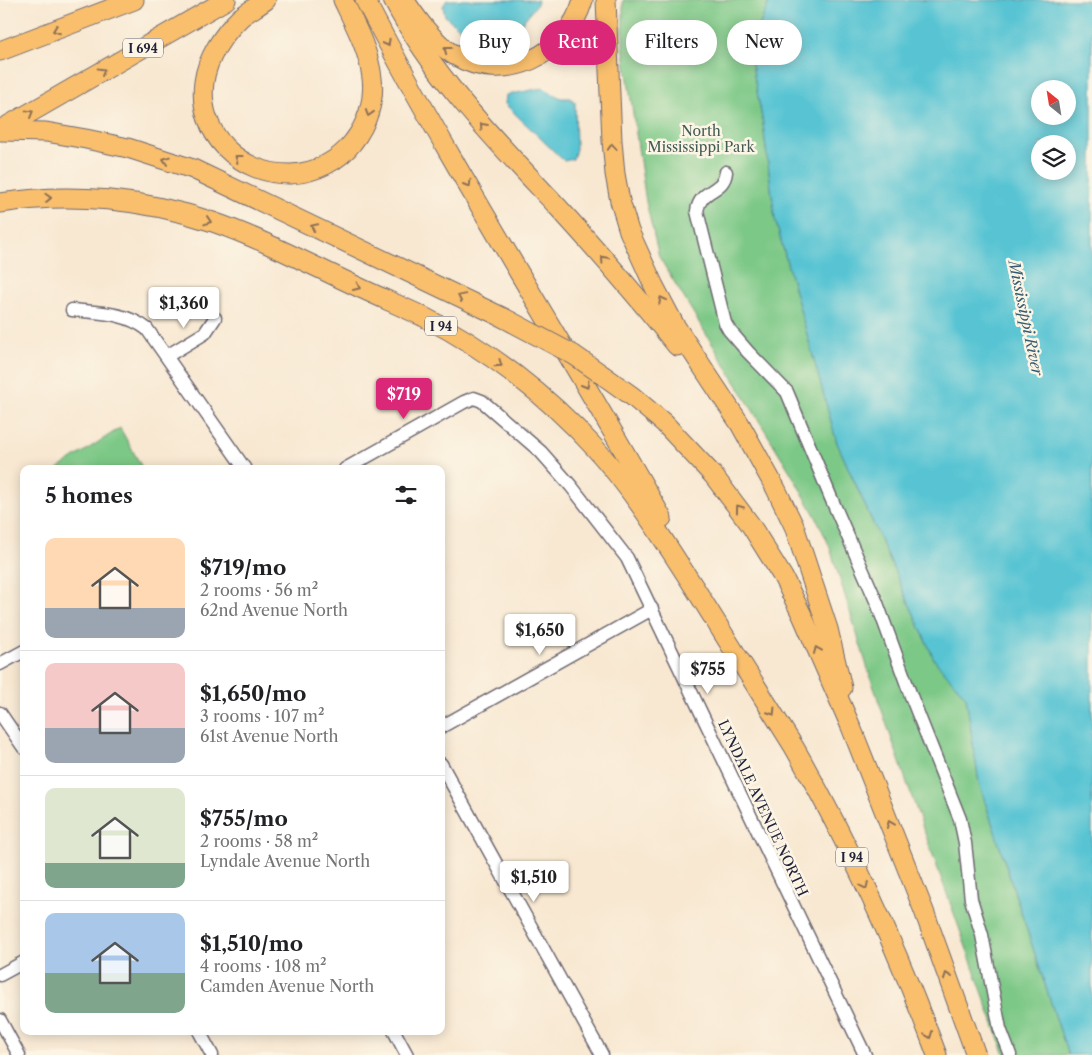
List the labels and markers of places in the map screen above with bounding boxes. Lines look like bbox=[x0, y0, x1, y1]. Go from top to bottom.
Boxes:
pin: $1,360 bbox=[143, 286, 225, 329]
pin: $719 bbox=[374, 378, 434, 420]
pin: $1,650 bbox=[499, 614, 581, 656]
pin: $755 bbox=[678, 652, 738, 695]
pin: $1,510 bbox=[493, 860, 575, 903]

